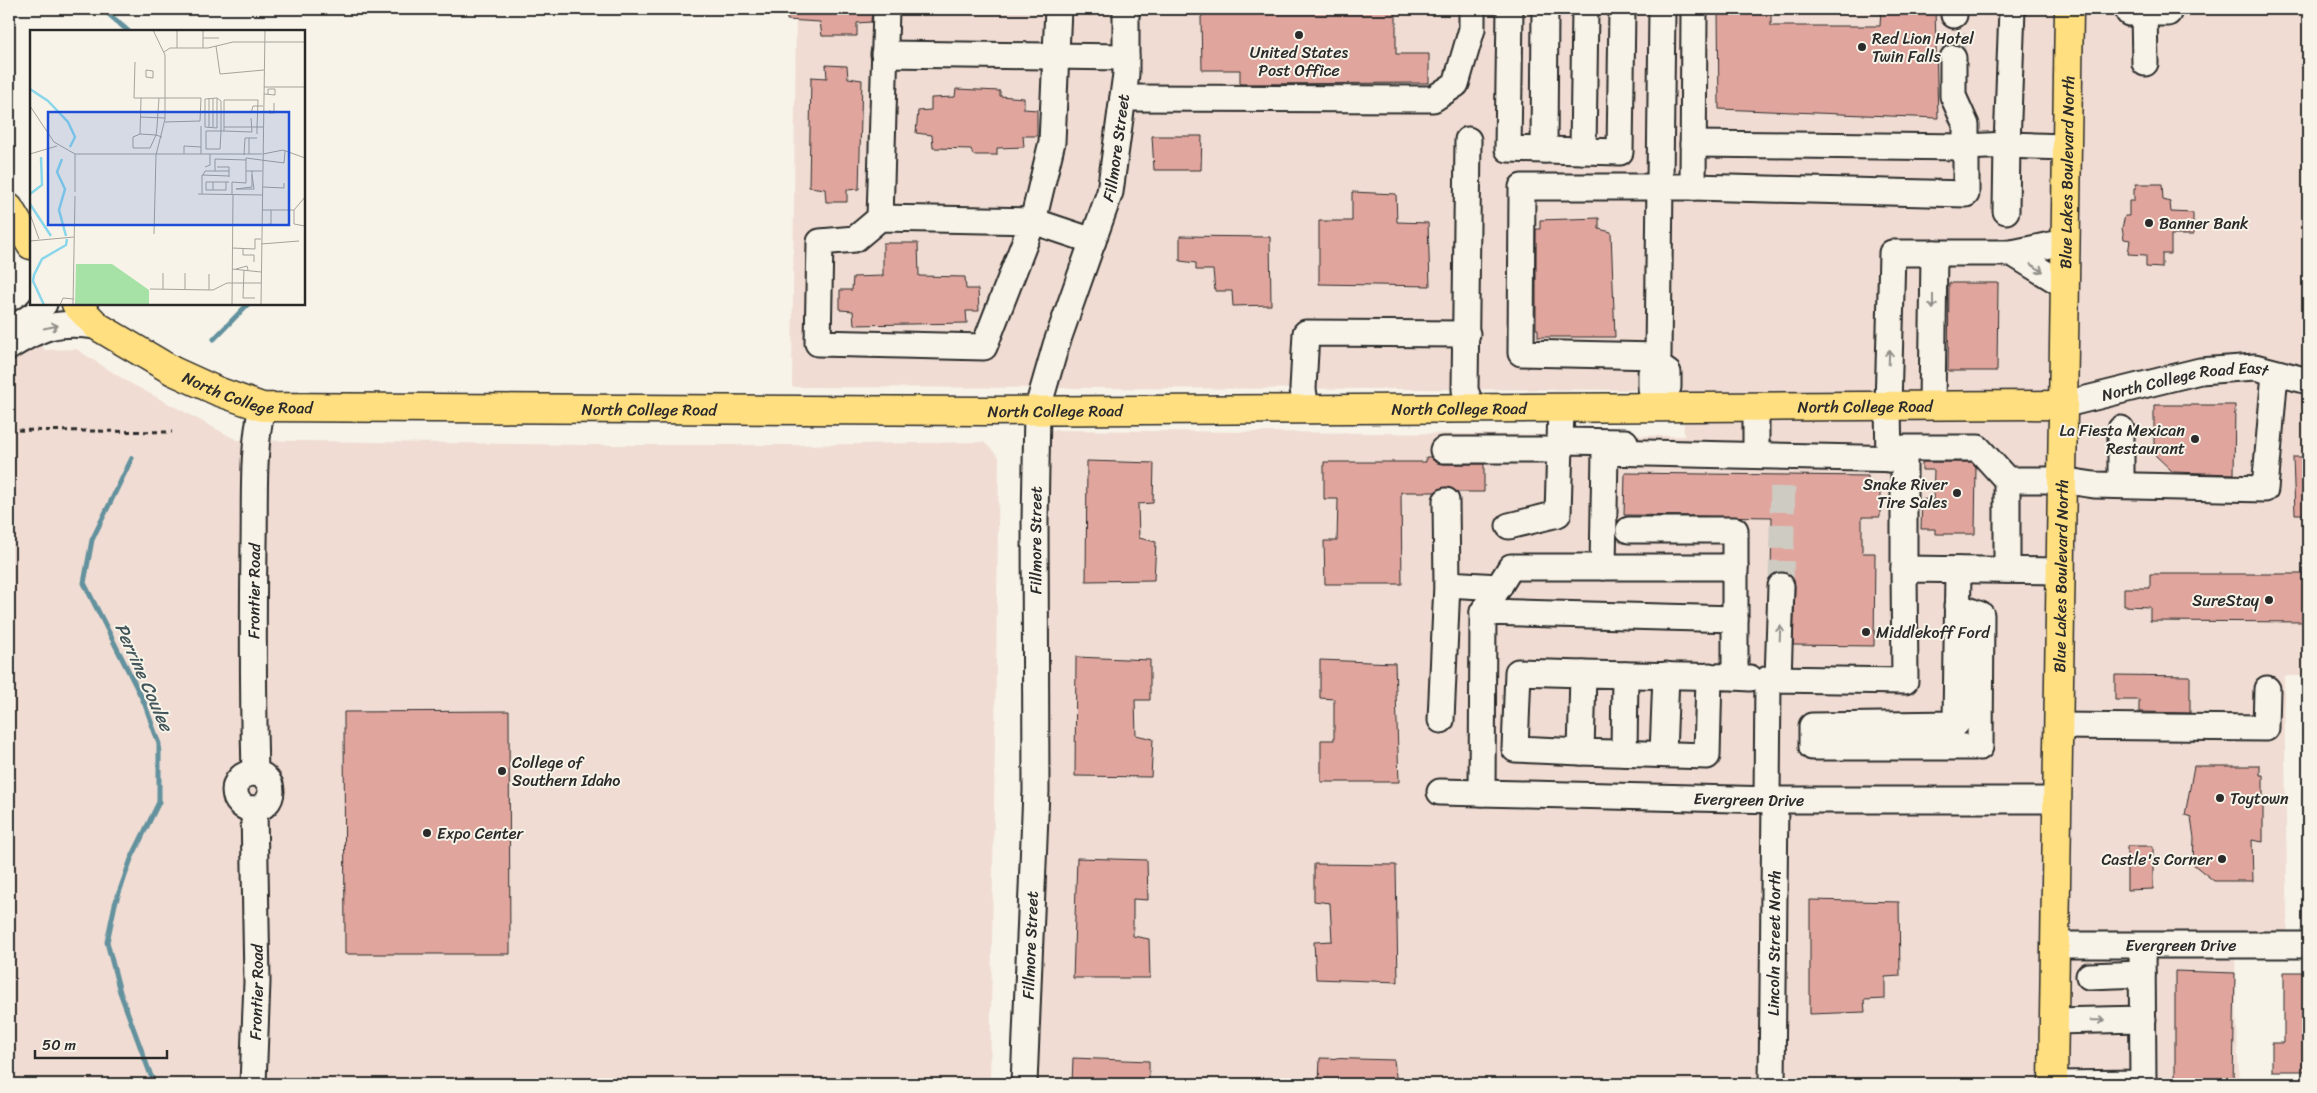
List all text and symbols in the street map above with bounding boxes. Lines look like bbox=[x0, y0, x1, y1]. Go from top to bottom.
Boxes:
place label: Red Lion Hotel Twin Falls bbox=[1872, 24, 1974, 71]
marker: United States Post Office bbox=[1293, 29, 1305, 41]
inset map bbox=[30, 30, 305, 305]
place label: United States Post Office bbox=[1250, 38, 1349, 85]
marker: Red Lion Hotel Twin Falls bbox=[1856, 41, 1868, 53]
street label: Blue Lakes Boulevard North bbox=[2051, 75, 2083, 269]
street label: Fillmore Street bbox=[1094, 92, 1138, 206]
place label: Banner Bank bbox=[2159, 209, 2249, 238]
marker: Banner Bank bbox=[2143, 217, 2155, 229]
one-way arrow bbox=[2029, 264, 2043, 274]
one-way arrow bbox=[1928, 293, 1938, 309]
one-way arrow bbox=[42, 322, 58, 331]
one-way arrow bbox=[1884, 349, 1894, 366]
street label: North College Road East bbox=[2098, 353, 2272, 410]
street label: North College Road bbox=[177, 363, 314, 422]
street label: North College Road bbox=[1797, 392, 1934, 421]
street label: North College Road bbox=[1391, 394, 1528, 424]
street label: North College Road bbox=[581, 395, 718, 425]
street label: North College Road bbox=[987, 396, 1124, 426]
place label: La Fiesta Mexican Restaurant bbox=[2060, 416, 2185, 463]
marker: La Fiesta Mexican Restaurant bbox=[2189, 433, 2201, 445]
place label: Snake River Tire Sales bbox=[1863, 470, 1948, 517]
street label: Blue Lakes Boulevard North bbox=[2045, 479, 2077, 673]
street label: Fillmore Street bbox=[1021, 486, 1051, 594]
marker: Snake River Tire Sales bbox=[1951, 487, 1963, 499]
street label: Frontier Road bbox=[239, 541, 269, 639]
place label: SureStay bbox=[2192, 586, 2260, 615]
marker: SureStay bbox=[2263, 594, 2275, 606]
water label: Perrine Coulee bbox=[106, 617, 183, 738]
place label: Middlekoff Ford bbox=[1876, 618, 1991, 647]
one-way arrow bbox=[1775, 625, 1784, 641]
marker: Middlekoff Ford bbox=[1860, 626, 1872, 638]
place label: College of Southern Idaho bbox=[512, 748, 621, 795]
marker: College of Southern Idaho bbox=[496, 765, 508, 777]
street label: Evergreen Drive bbox=[1693, 784, 1804, 815]
place label: Toytown bbox=[2230, 784, 2289, 813]
marker: Toytown bbox=[2214, 792, 2226, 804]
place label: Expo Center bbox=[437, 819, 524, 848]
marker: Expo Center bbox=[421, 827, 433, 839]
place label: Castle's Corner bbox=[2101, 845, 2213, 874]
marker: Castle's Corner bbox=[2216, 853, 2228, 865]
street label: Lincoln Street North bbox=[1759, 870, 1789, 1016]
street label: Fillmore Street bbox=[1013, 890, 1047, 1000]
street label: Evergreen Drive bbox=[2126, 931, 2236, 960]
street label: Frontier Road bbox=[241, 942, 272, 1040]
one-way arrow bbox=[2090, 1015, 2106, 1025]
scale bar bbox=[35, 1028, 168, 1060]
text: 50 m bbox=[42, 1032, 77, 1058]

